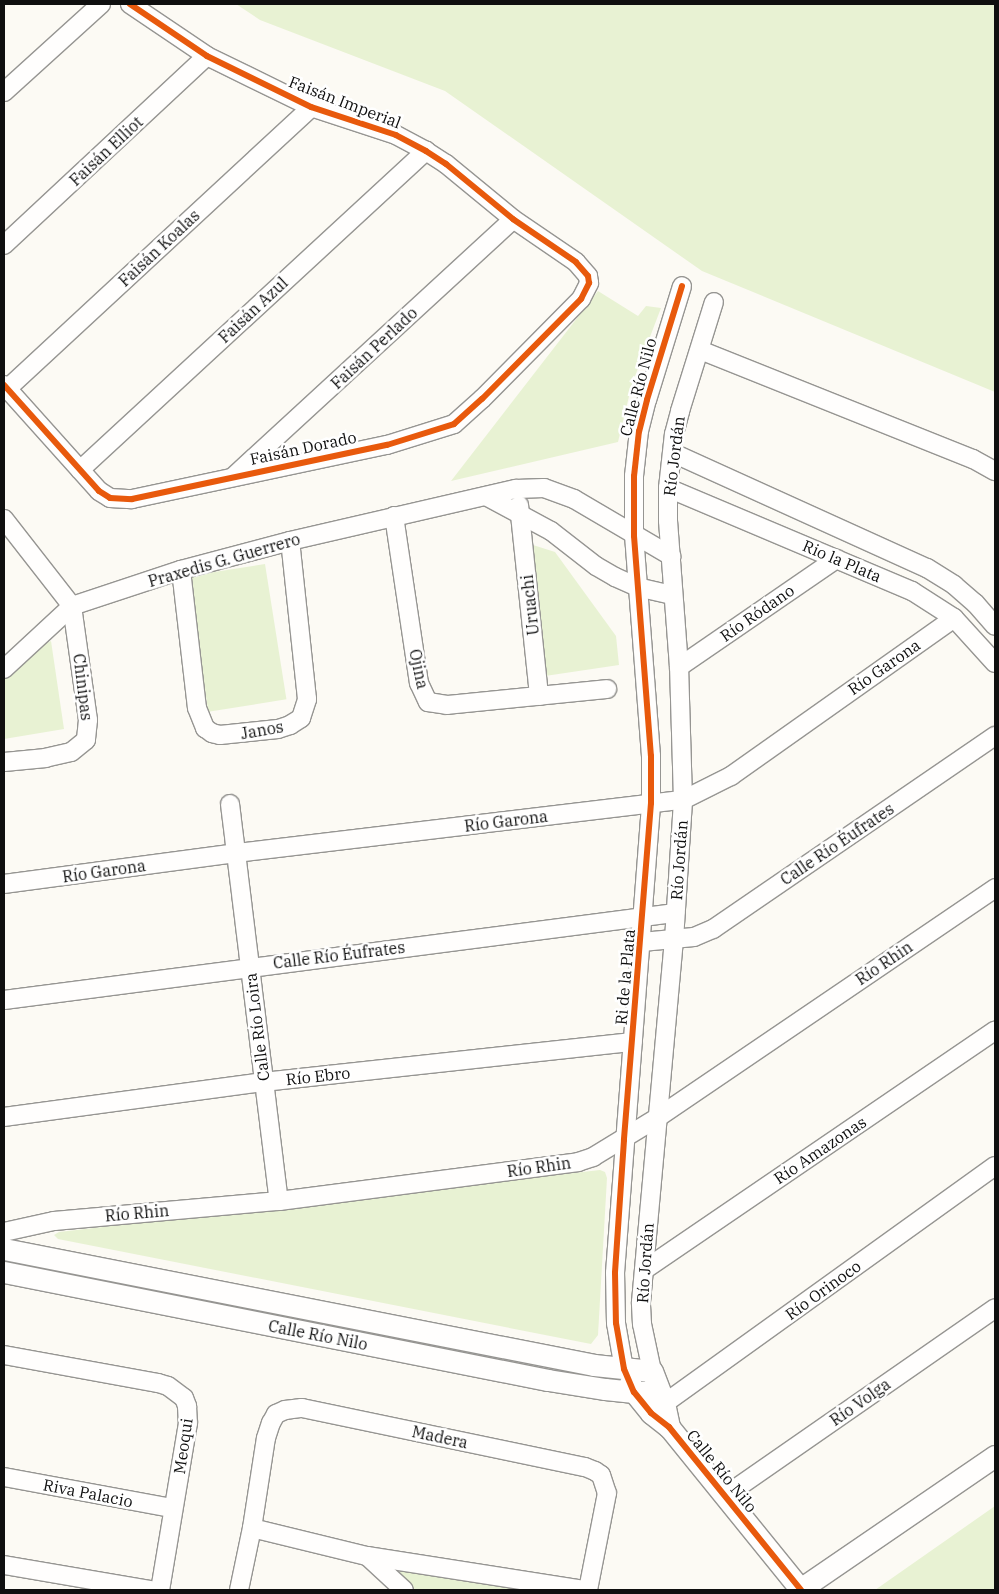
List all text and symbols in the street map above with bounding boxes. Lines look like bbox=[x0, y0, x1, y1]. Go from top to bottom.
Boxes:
street label: Faisán Imperial bbox=[286, 72, 404, 132]
street label: Faisán Elliot bbox=[65, 112, 147, 190]
street label: Faisán Koalas bbox=[114, 206, 204, 290]
street label: Faisán Azul bbox=[214, 273, 292, 347]
street label: Faisán Perlado bbox=[327, 303, 421, 393]
street label: Calle Río Nilo bbox=[616, 336, 660, 438]
street label: Río Jordán bbox=[660, 415, 688, 497]
street label: Faisán Dorado bbox=[248, 427, 358, 469]
street label: Praxedis G. Guerrero bbox=[146, 529, 302, 591]
street label: Rio la Plata bbox=[800, 536, 884, 586]
street label: Uruachi bbox=[517, 574, 543, 636]
street label: Río Ródano bbox=[716, 580, 798, 646]
street label: Río Garona bbox=[844, 635, 924, 699]
street label: Ojina bbox=[405, 647, 433, 691]
street label: Chinipas bbox=[69, 652, 97, 722]
street label: Janos bbox=[239, 717, 285, 743]
street label: Calle Río Éufrates bbox=[777, 799, 897, 889]
street label: Río Garona bbox=[463, 806, 549, 836]
street label: Río Jordán bbox=[667, 819, 691, 901]
street label: Río Garona bbox=[61, 856, 147, 886]
street label: Ri de la Plata bbox=[611, 928, 639, 1026]
street label: Calle Río Éufrates bbox=[272, 937, 406, 973]
street label: Río Rhin bbox=[852, 937, 916, 989]
street label: Calle Río Loira bbox=[241, 972, 273, 1082]
street label: Río Ebro bbox=[285, 1063, 351, 1089]
street label: Río Amazonas bbox=[770, 1112, 870, 1188]
street label: Río Rhin bbox=[506, 1153, 572, 1181]
street label: Río Rhin bbox=[104, 1201, 170, 1225]
street label: Río Jordán bbox=[633, 1222, 657, 1304]
street label: Río Orinoco bbox=[782, 1256, 864, 1324]
street label: Calle Río Nilo bbox=[267, 1316, 369, 1354]
street label: Río Volga bbox=[826, 1374, 894, 1430]
street label: Meoqui bbox=[170, 1417, 196, 1475]
street label: Madera bbox=[410, 1422, 470, 1452]
street label: Calle Río Nilo bbox=[683, 1426, 761, 1516]
street label: Riva Palacio bbox=[42, 1475, 134, 1511]

